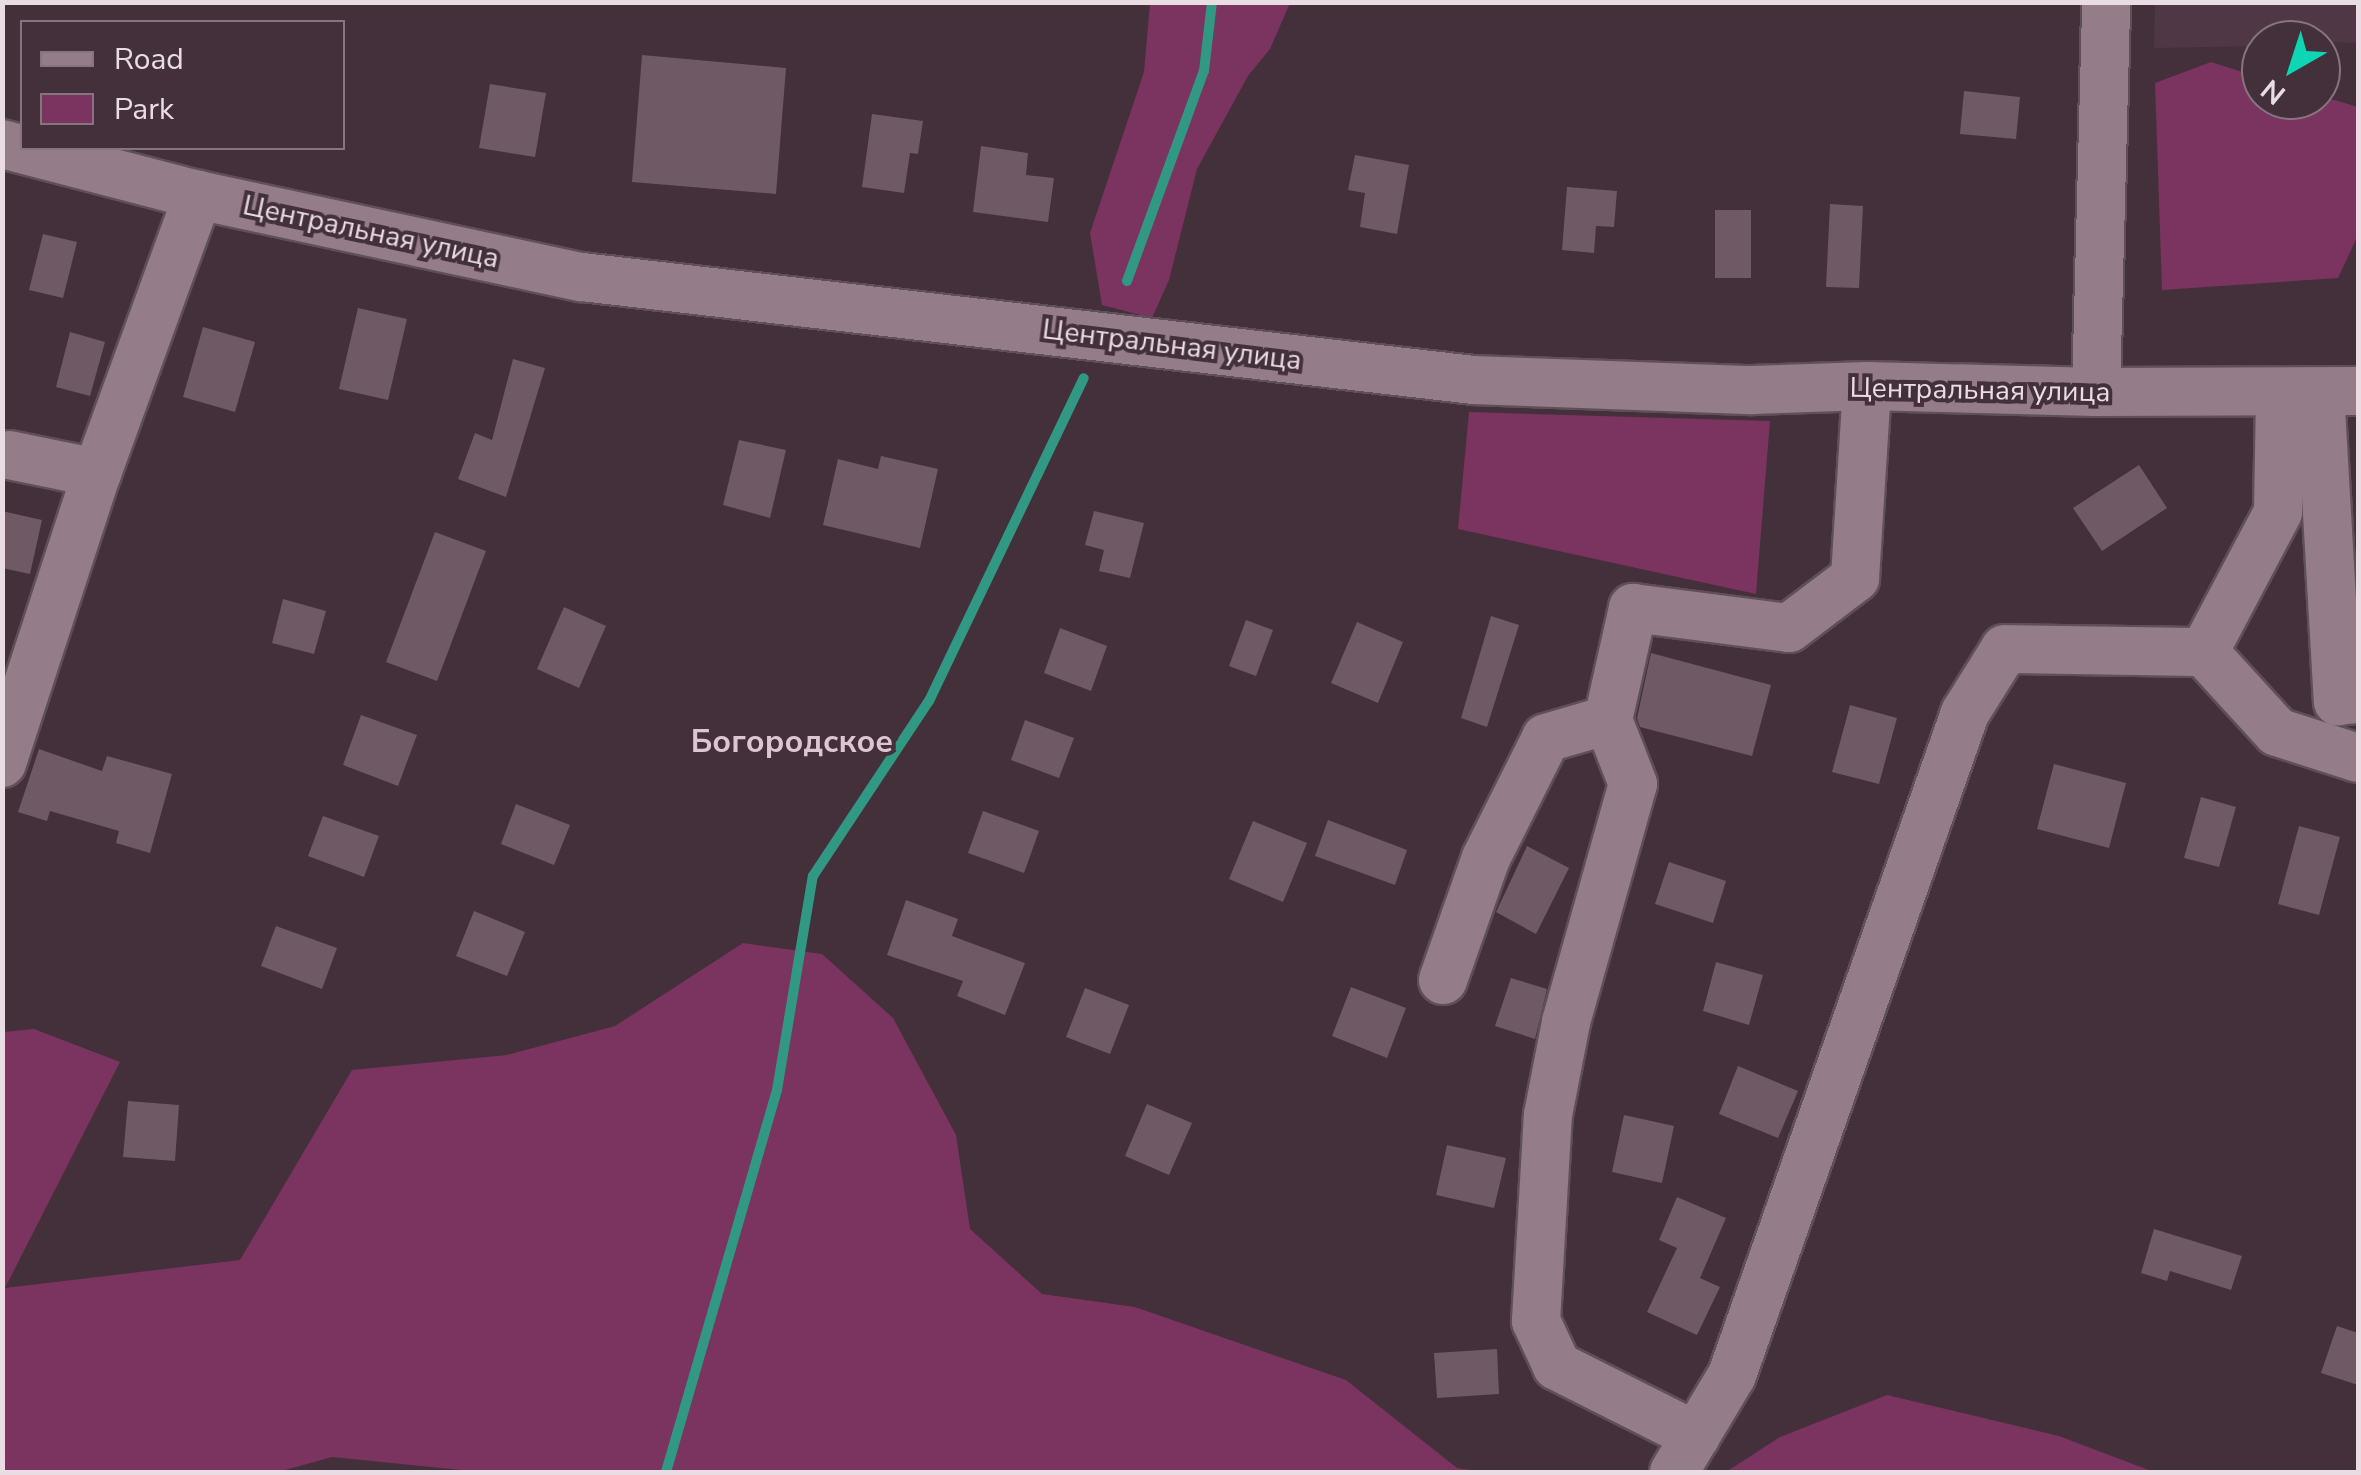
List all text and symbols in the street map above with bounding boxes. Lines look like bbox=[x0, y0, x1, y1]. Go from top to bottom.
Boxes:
legend bbox=[20, 20, 345, 150]
north arrow bbox=[2241, 20, 2341, 120]
text: Road bbox=[114, 39, 184, 80]
text: N bbox=[2253, 70, 2293, 113]
text: Park bbox=[114, 89, 174, 130]
street label: Центральная улица bbox=[240, 188, 502, 276]
street label: Центральная улица bbox=[1040, 312, 1304, 378]
street label: Центральная улица bbox=[1849, 371, 2111, 409]
district label: Богородское bbox=[691, 723, 893, 761]

